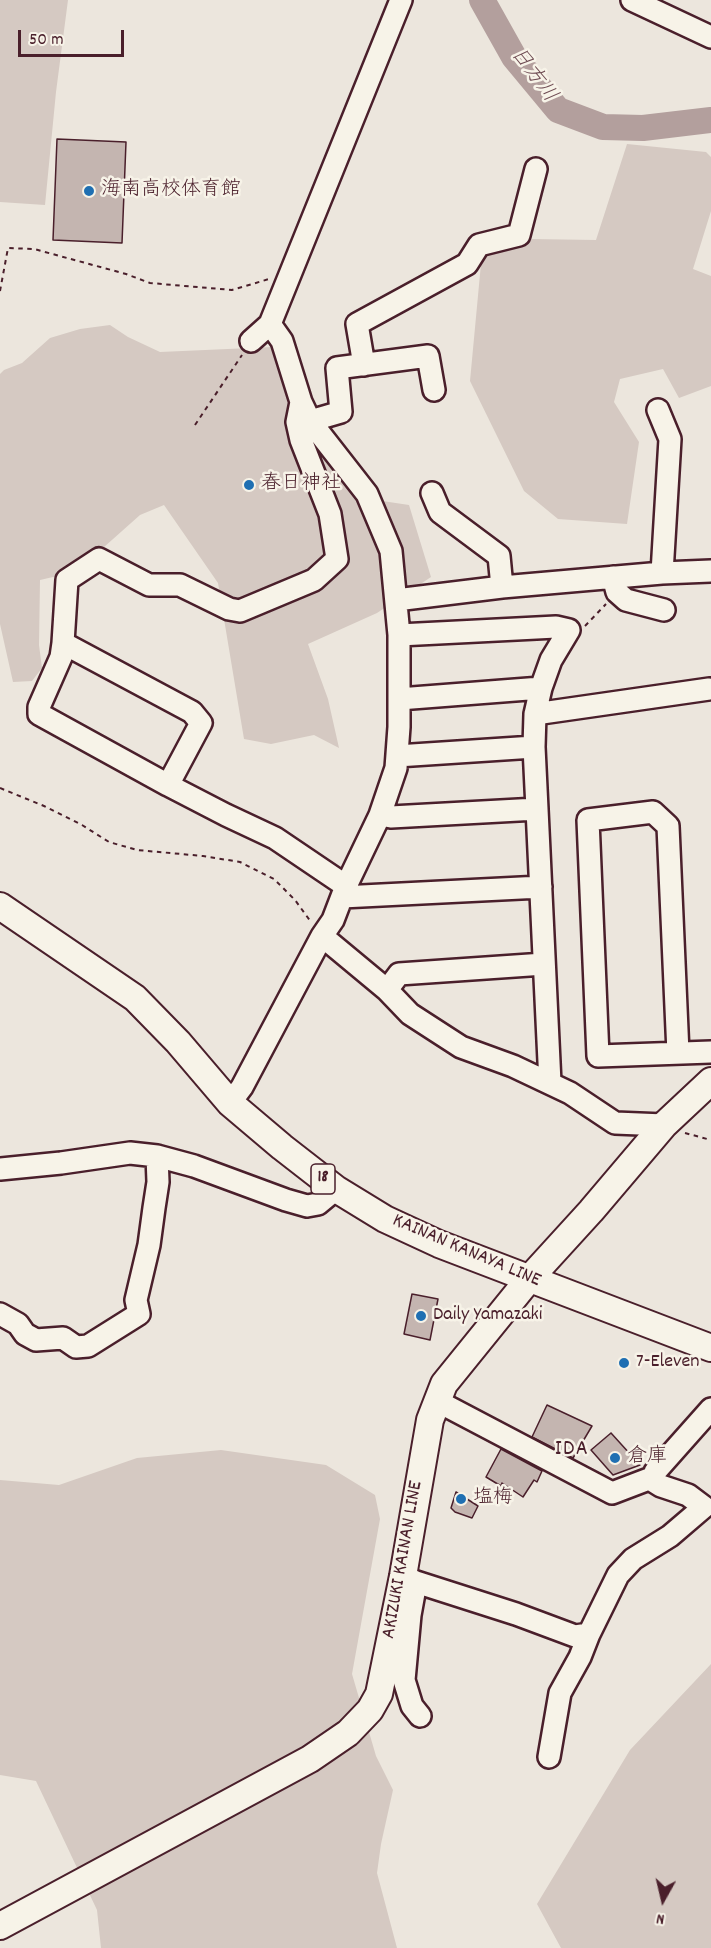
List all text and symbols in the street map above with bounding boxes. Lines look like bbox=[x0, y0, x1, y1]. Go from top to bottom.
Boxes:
scale bar bbox=[21, 18, 128, 56]
text: 50 m bbox=[29, 28, 64, 53]
water label: 日方川 bbox=[503, 43, 561, 109]
place label: 海南高校体育館 bbox=[101, 179, 241, 203]
marker: 海南高校体育館 bbox=[82, 184, 96, 198]
place label: 春日神社 bbox=[261, 473, 341, 497]
marker: 春日神社 bbox=[242, 478, 256, 492]
road number: 18 bbox=[311, 1164, 335, 1194]
street label: KAINAN KANAYA LINE bbox=[388, 1210, 544, 1294]
place label: Daily Yamazaki bbox=[433, 1304, 542, 1328]
marker: Daily Yamazaki bbox=[414, 1309, 428, 1323]
place label: 7-Eleven bbox=[636, 1351, 700, 1375]
marker: 7-Eleven bbox=[617, 1356, 631, 1370]
district label: IDA bbox=[555, 1438, 589, 1464]
place label: 倉庫 bbox=[627, 1446, 667, 1470]
marker: 倉庫 bbox=[608, 1451, 622, 1465]
street label: AKIZUKI KAINAN LINE bbox=[378, 1479, 430, 1641]
place label: 塩梅 bbox=[473, 1487, 513, 1511]
marker: 塩梅 bbox=[454, 1492, 468, 1506]
north arrow bbox=[633, 1870, 693, 1930]
text: N bbox=[655, 1906, 666, 1930]

